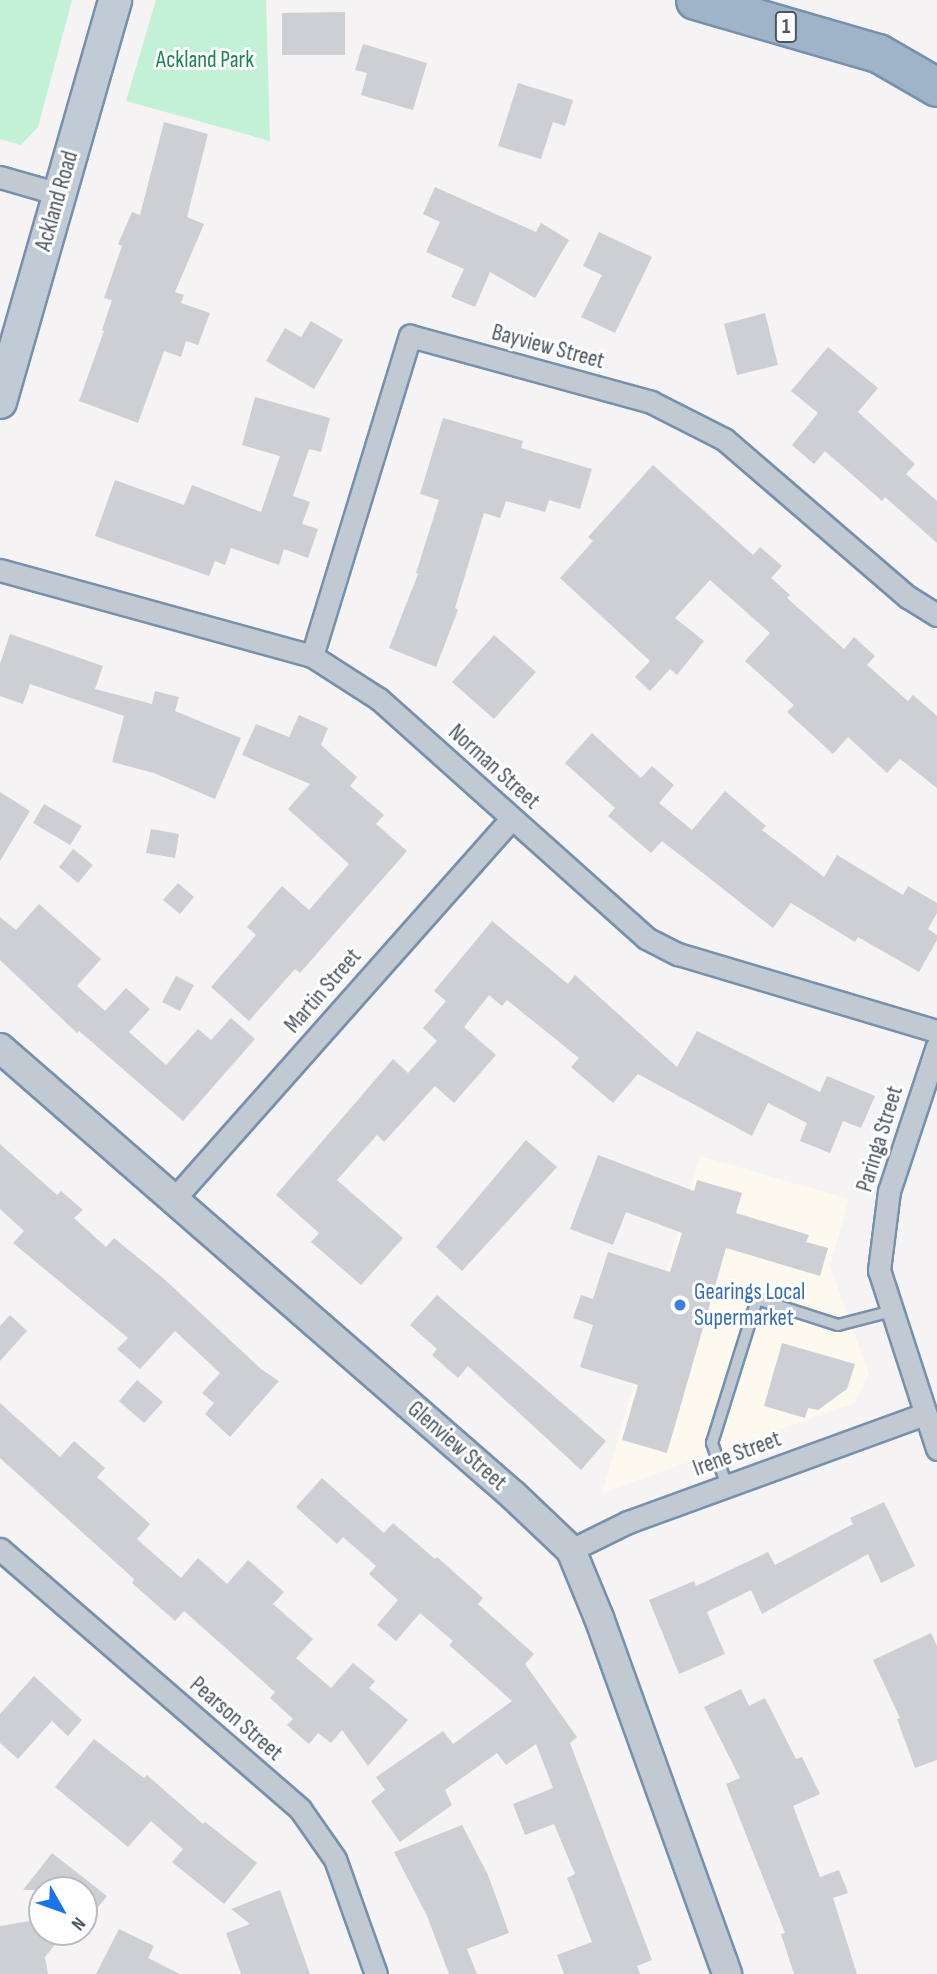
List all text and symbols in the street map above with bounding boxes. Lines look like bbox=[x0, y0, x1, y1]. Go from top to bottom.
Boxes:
road number: 1 bbox=[774, 10, 798, 44]
park label: Ackland Park bbox=[156, 46, 254, 74]
street label: Ackland Road bbox=[30, 148, 84, 254]
street label: Bayview Street bbox=[489, 319, 607, 375]
street label: Norman Street bbox=[443, 719, 545, 815]
street label: Martin Street bbox=[279, 943, 367, 1039]
street label: Paringa Street bbox=[851, 1083, 909, 1195]
place label: Gearings Local Supermarket bbox=[694, 1278, 805, 1332]
marker: Gearings Local Supermarket bbox=[672, 1297, 688, 1313]
street label: Glenview Street bbox=[402, 1395, 512, 1497]
street label: Irene Street bbox=[689, 1425, 785, 1483]
street label: Pearson Street bbox=[184, 1671, 288, 1767]
north arrow bbox=[28, 1876, 98, 1946]
text: N bbox=[66, 1912, 90, 1935]

